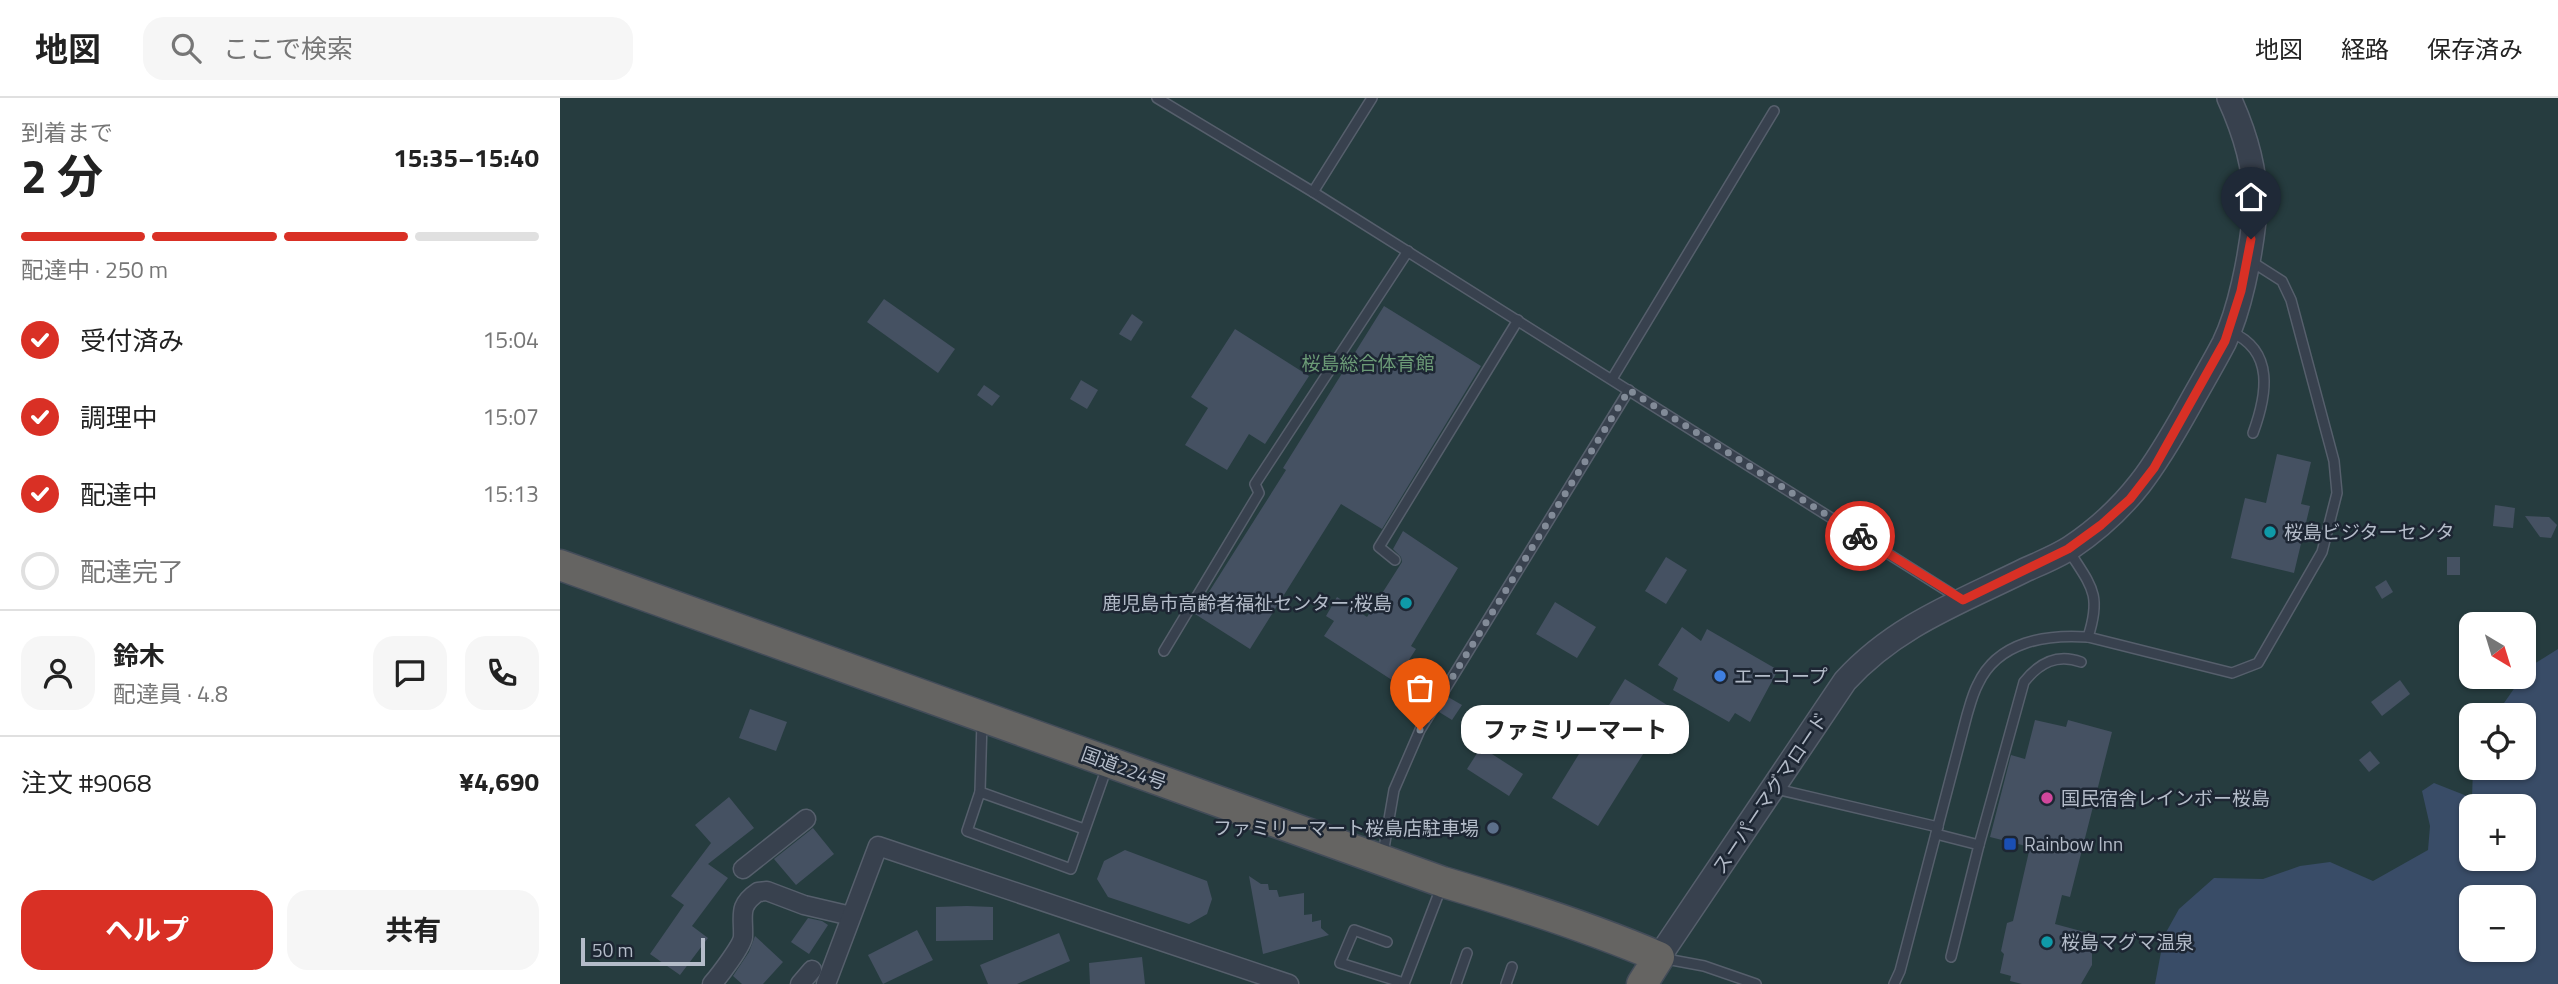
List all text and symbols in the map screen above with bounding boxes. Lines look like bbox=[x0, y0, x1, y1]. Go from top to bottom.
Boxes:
search box bbox=[143, 17, 633, 80]
text: 地図 bbox=[35, 24, 101, 74]
icon: search bbox=[167, 29, 205, 67]
text: ここで検索 bbox=[223, 29, 353, 68]
text: 地図 bbox=[2255, 31, 2303, 67]
text: 経路 bbox=[2341, 31, 2389, 67]
text: 保存済み bbox=[2427, 31, 2523, 67]
text: 到着まで bbox=[21, 115, 113, 150]
text: 15:35–15:40 bbox=[393, 138, 539, 177]
text: 2 分 bbox=[21, 141, 103, 211]
pin bbox=[2221, 167, 2281, 239]
icon: home bbox=[2232, 178, 2270, 216]
text: 配達中 · 250 m bbox=[21, 252, 168, 287]
icon: check bbox=[21, 321, 59, 359]
text: 受付済み bbox=[80, 321, 184, 360]
text: 15:04 bbox=[482, 322, 539, 357]
park label: 桜島総合体育館 bbox=[1301, 348, 1435, 377]
icon: check bbox=[21, 398, 59, 436]
text: 調理中 bbox=[80, 398, 158, 437]
text: 15:07 bbox=[482, 399, 539, 434]
icon: check bbox=[21, 475, 59, 513]
text: 配達中 bbox=[80, 475, 158, 514]
text: 15:13 bbox=[482, 476, 539, 511]
courier bbox=[1825, 501, 1895, 571]
icon: bike bbox=[1841, 517, 1879, 555]
place label: 桜島ビジターセンタ bbox=[2284, 517, 2455, 546]
marker: 桜島ビジターセンタ bbox=[2262, 524, 2278, 540]
text: 配達完了 bbox=[80, 552, 184, 591]
place label: 鹿児島市高齢者福祉センター;桜島 bbox=[1102, 588, 1392, 617]
marker: 鹿児島市高齢者福祉センター;桜島 bbox=[1398, 595, 1414, 611]
north arrow bbox=[2459, 612, 2536, 690]
map controls bbox=[2459, 612, 2536, 962]
button: person bbox=[21, 636, 95, 710]
text: 鈴木 bbox=[113, 636, 165, 675]
button: chat bbox=[373, 636, 447, 710]
button: phone bbox=[465, 636, 539, 710]
pin bbox=[1390, 658, 1450, 730]
place label: エーコープ bbox=[1734, 661, 1828, 690]
marker: エーコープ bbox=[1712, 668, 1728, 684]
icon: bag bbox=[1401, 669, 1439, 707]
text: 配達員 · 4.8 bbox=[113, 676, 228, 711]
button: locate bbox=[2459, 703, 2536, 780]
callout: ファミリーマート bbox=[1462, 706, 1690, 754]
street label: スーパーマグマロード bbox=[1704, 706, 1835, 880]
text: ファミリーマート bbox=[1483, 712, 1667, 747]
street label: 国道224号 bbox=[1077, 739, 1171, 796]
text: ¥4,690 bbox=[459, 762, 539, 801]
text: 注文 #9068 bbox=[21, 763, 152, 802]
place label: 国民宿舎レインボー桜島 bbox=[2061, 783, 2270, 812]
marker: 国民宿舎レインボー桜島 bbox=[2039, 790, 2055, 806]
button: + bbox=[2459, 794, 2536, 871]
place label: ファミリーマート桜島店駐車場 bbox=[1213, 813, 1479, 842]
marker: ファミリーマート桜島店駐車場 bbox=[1485, 820, 1501, 836]
place label: Rainbow Inn bbox=[2024, 829, 2123, 858]
marker: Rainbow Inn bbox=[2002, 836, 2018, 852]
button: − bbox=[2459, 885, 2536, 962]
button: ヘルプ bbox=[21, 890, 273, 970]
button: 共有 bbox=[287, 890, 539, 970]
place label: 桜島マグマ温泉 bbox=[2061, 927, 2194, 956]
marker: 桜島マグマ温泉 bbox=[2039, 934, 2055, 950]
scale bar bbox=[581, 935, 705, 967]
text: 50 m bbox=[592, 935, 633, 964]

